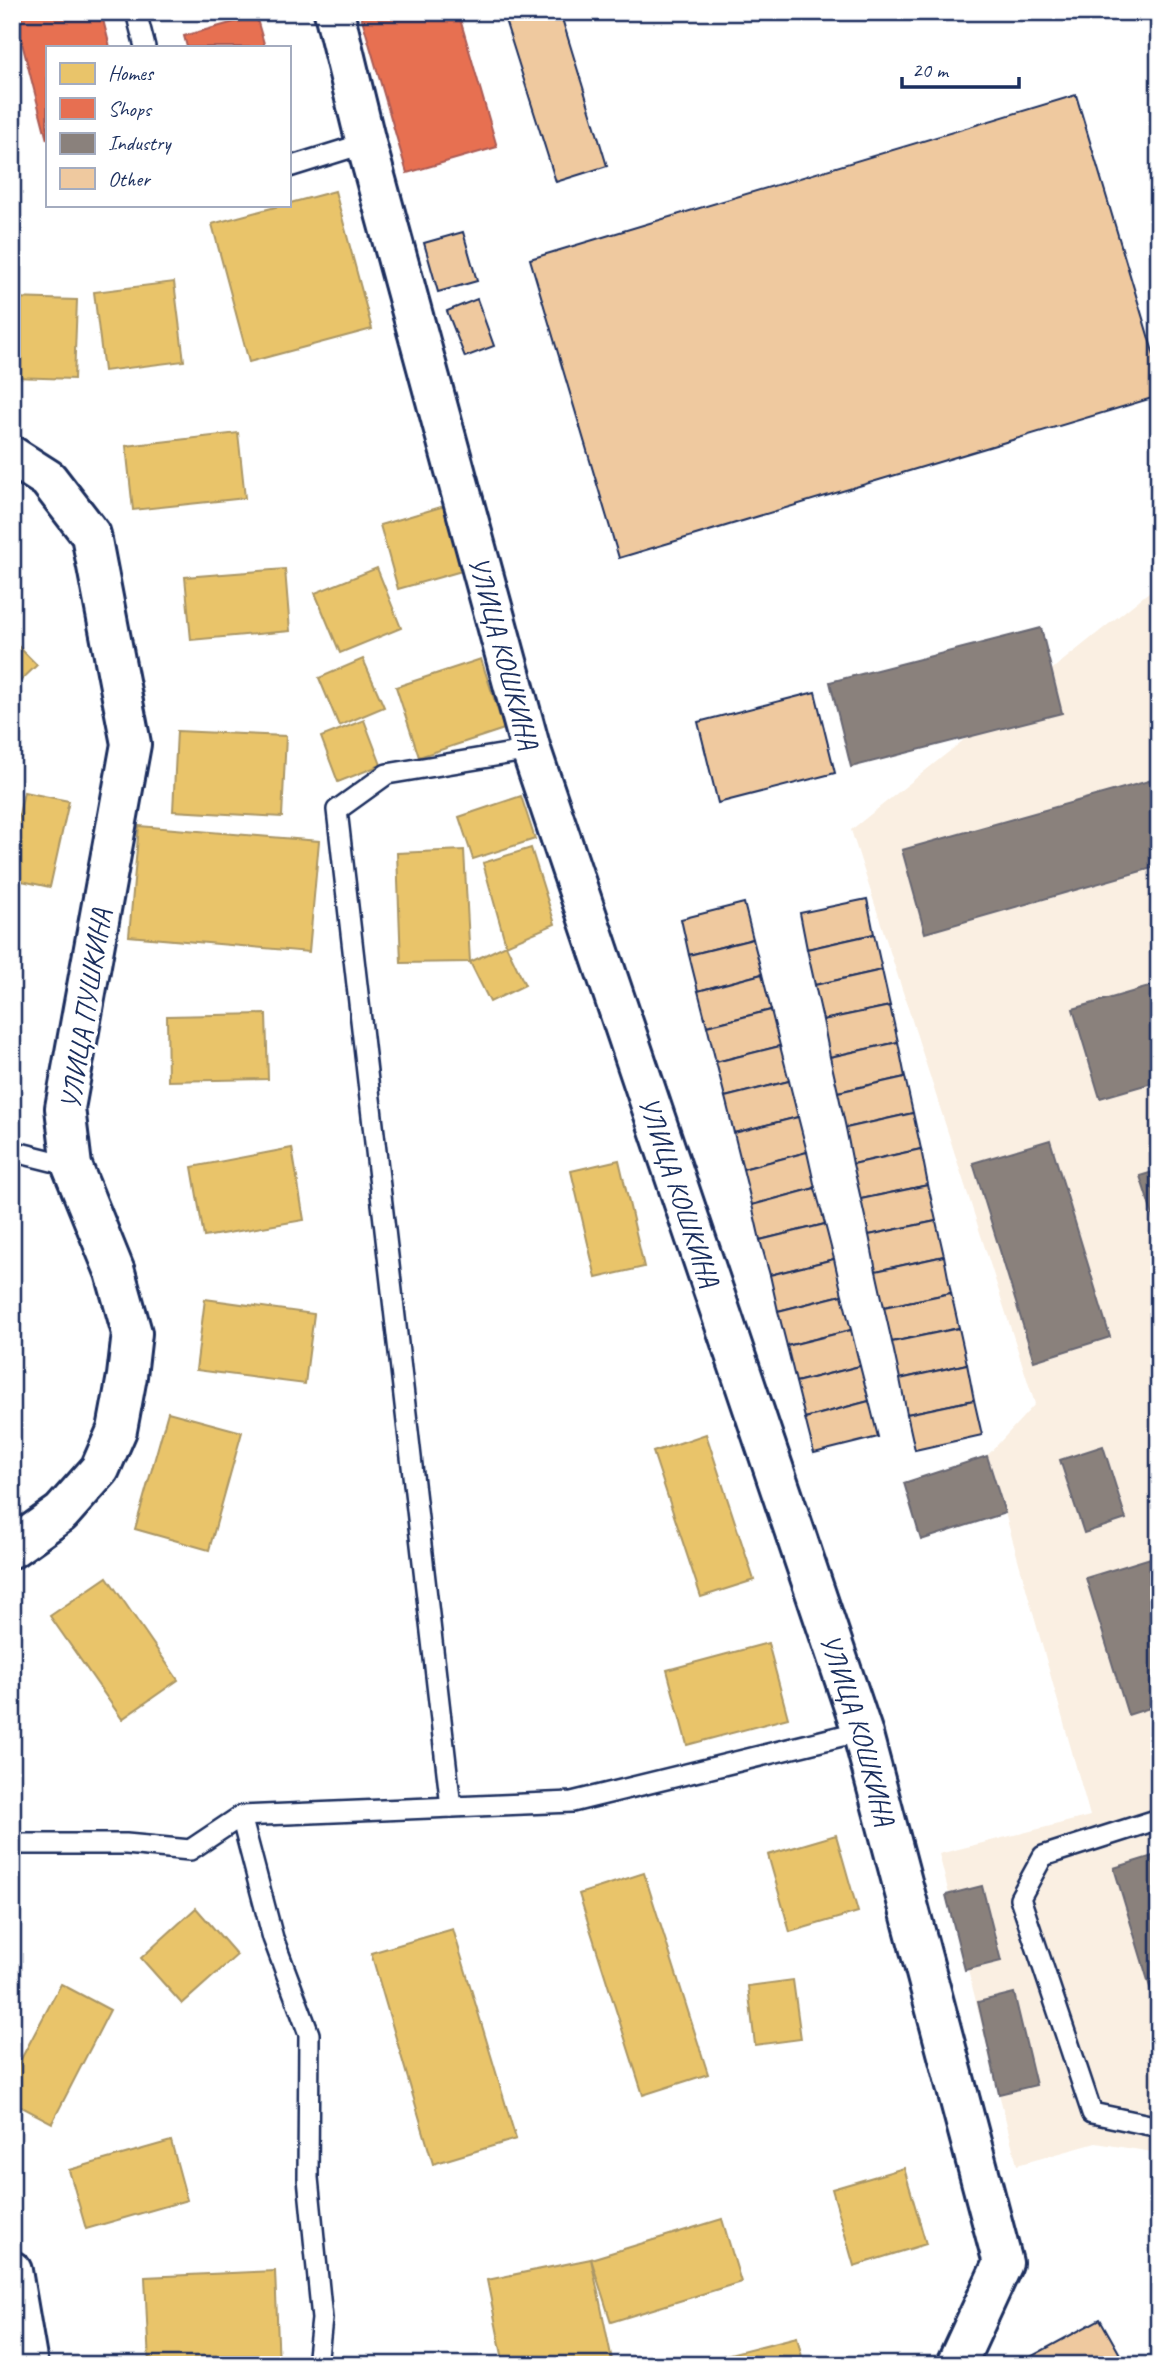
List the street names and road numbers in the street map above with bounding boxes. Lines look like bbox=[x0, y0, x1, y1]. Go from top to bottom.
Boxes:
street label: УЛИЦА КОШКИНА bbox=[461, 552, 547, 754]
street label: УЛИЦА ПУШКИНА bbox=[52, 905, 119, 1112]
street label: УЛИЦА КОШКИНА bbox=[631, 1092, 728, 1292]
street label: УЛИЦА КОШКИНА bbox=[812, 1629, 904, 1830]

